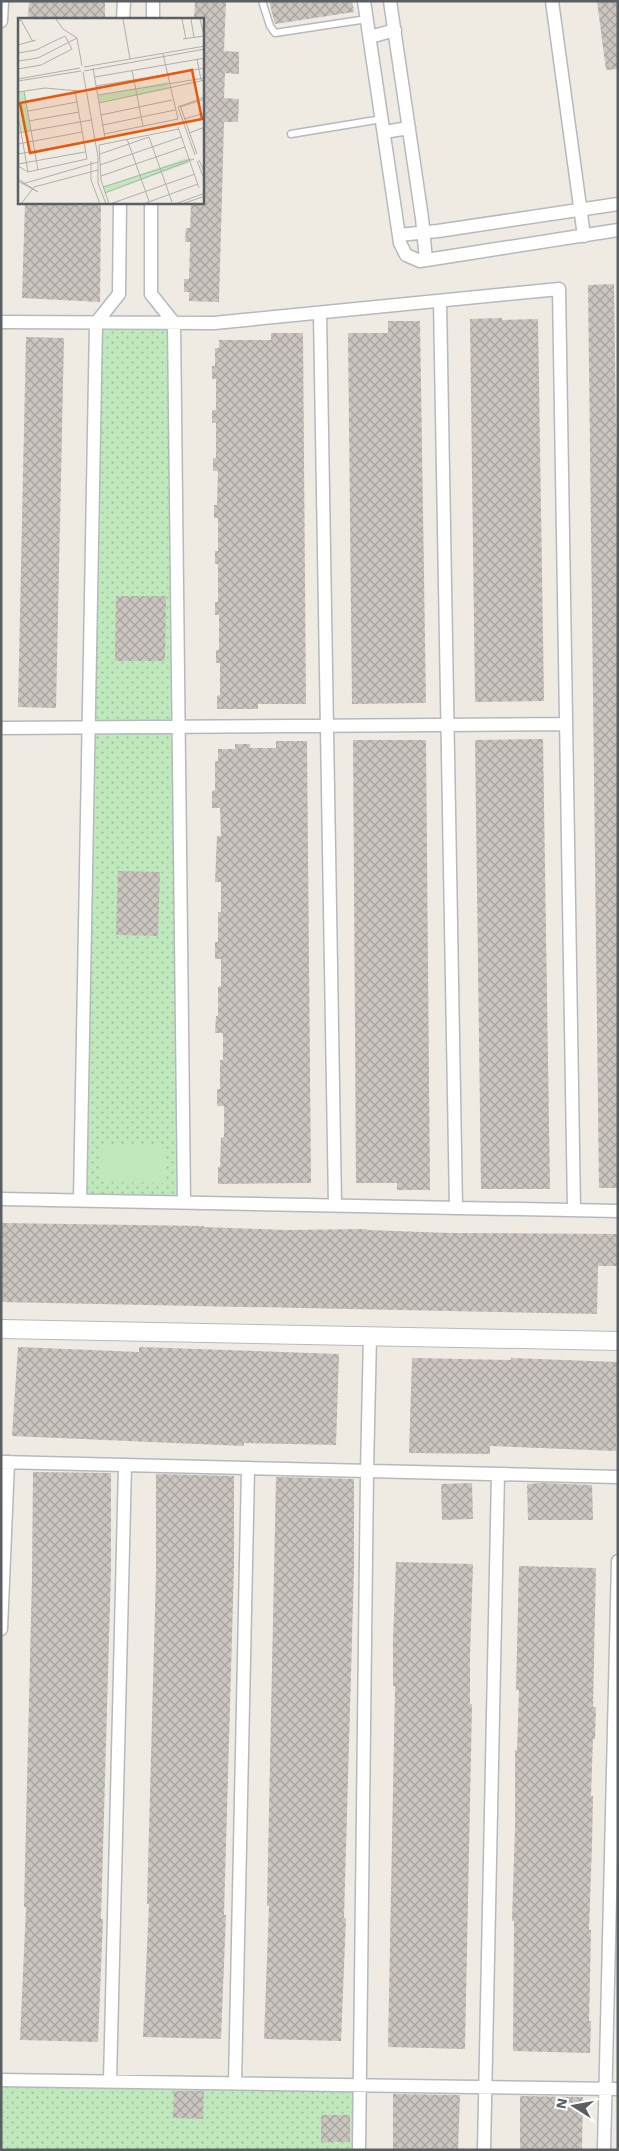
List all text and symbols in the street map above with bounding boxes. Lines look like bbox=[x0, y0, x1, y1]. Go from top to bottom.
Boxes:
inset map bbox=[18, 18, 204, 204]
north arrow bbox=[549, 2081, 599, 2131]
text: N bbox=[552, 2097, 570, 2110]

